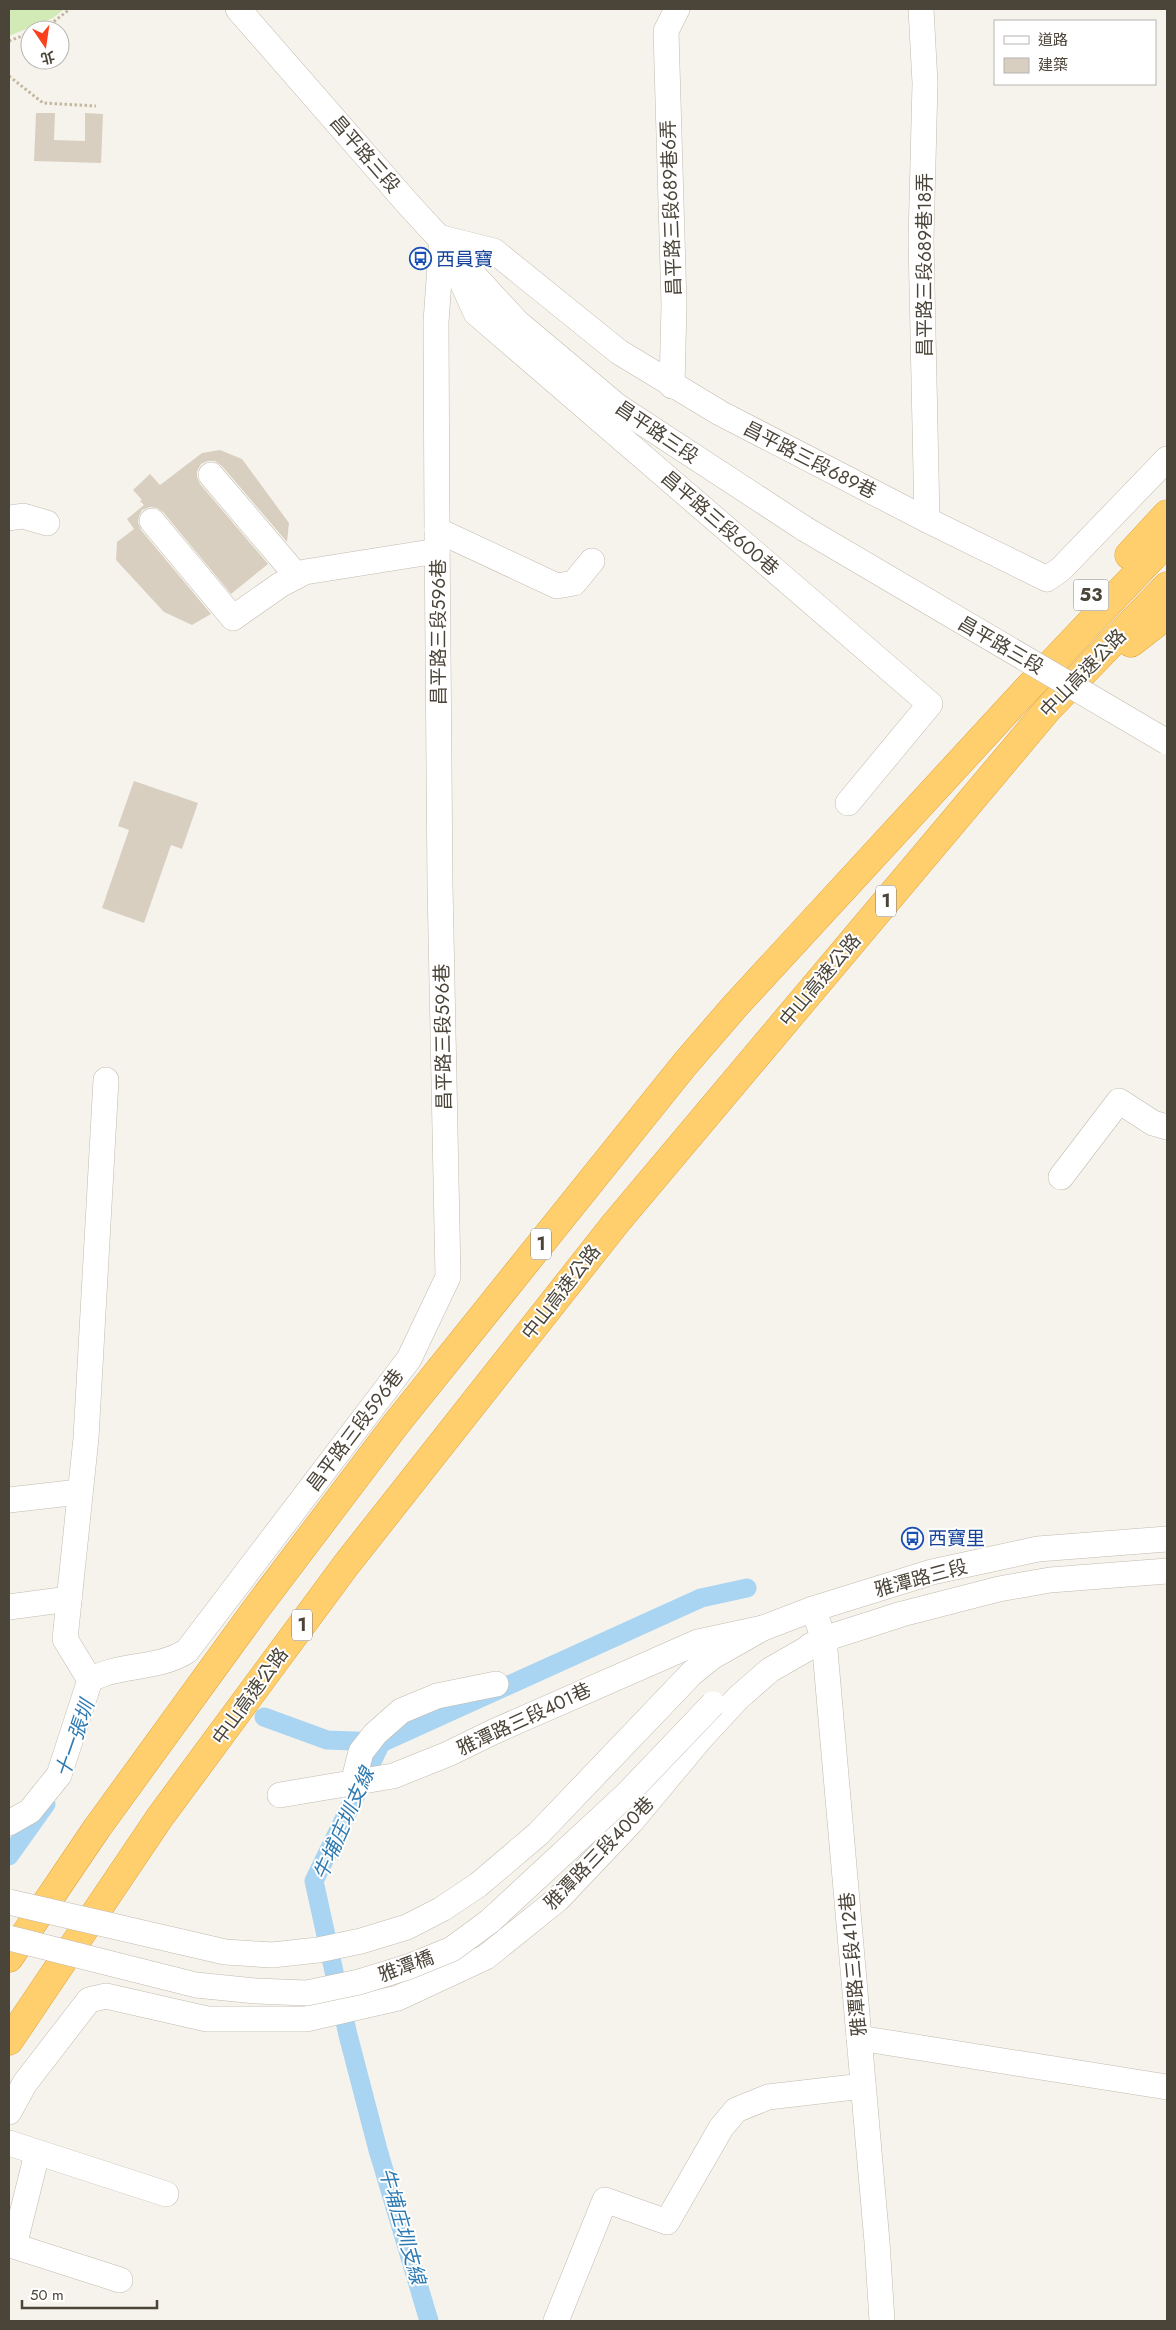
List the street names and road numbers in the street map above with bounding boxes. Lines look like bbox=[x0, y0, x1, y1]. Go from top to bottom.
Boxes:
street label: 昌平路三段 bbox=[324, 109, 406, 199]
street label: 昌平路三段689巷6弄 bbox=[654, 119, 688, 297]
street label: 昌平路三段689巷18弄 bbox=[911, 173, 938, 357]
street label: 昌平路三段 bbox=[610, 394, 704, 470]
street label: 昌平路三段689巷 bbox=[739, 415, 881, 505]
street label: 昌平路三段600巷 bbox=[655, 464, 785, 582]
street label: 昌平路三段596巷 bbox=[425, 559, 452, 705]
road number: 53 bbox=[1074, 580, 1108, 610]
street label: 昌平路三段 bbox=[953, 610, 1049, 680]
street label: 中山高速公路 bbox=[1034, 623, 1132, 723]
road number: 1 bbox=[876, 886, 896, 916]
street label: 中山高速公路 bbox=[773, 928, 867, 1032]
street label: 昌平路三段596巷 bbox=[428, 963, 458, 1111]
road number: 1 bbox=[531, 1228, 551, 1260]
street label: 中山高速公路 bbox=[515, 1239, 607, 1345]
street label: 昌平路三段596巷 bbox=[300, 1363, 410, 1497]
street label: 雅潭路三段 bbox=[872, 1553, 970, 1603]
road number: 1 bbox=[292, 1610, 312, 1640]
street label: 中山高速公路 bbox=[206, 1642, 294, 1750]
street label: 雅潭路三段401巷 bbox=[453, 1676, 595, 1762]
street label: 雅潭路三段400巷 bbox=[538, 1790, 660, 1916]
street label: 雅潭路三段412巷 bbox=[833, 1891, 873, 2037]
street label: 雅潭橋 bbox=[375, 1944, 437, 1988]

